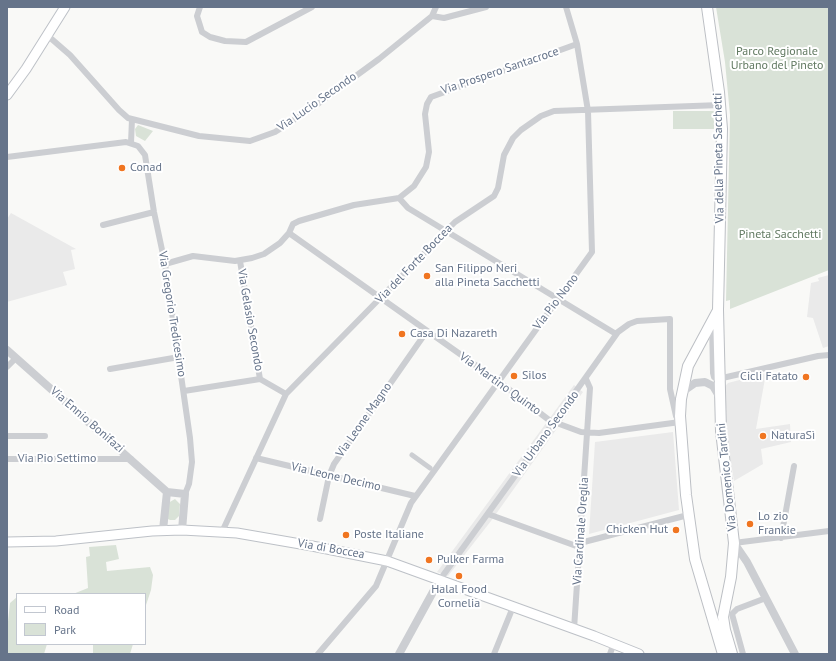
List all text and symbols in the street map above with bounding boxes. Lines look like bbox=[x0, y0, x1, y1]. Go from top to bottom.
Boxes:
street label: Via Prospero Santacroce bbox=[439, 44, 561, 98]
park label: Parco Regionale Urbano del Pineto bbox=[731, 45, 823, 73]
street label: Via Lucio Secondo bbox=[275, 69, 359, 135]
street label: Via della Pineta Sacchetti bbox=[711, 93, 727, 223]
place label: Conad bbox=[130, 161, 162, 175]
marker: Conad bbox=[117, 163, 127, 173]
street label: Via del Forte Boccea bbox=[373, 221, 455, 307]
park label: Pineta Sacchetti bbox=[739, 228, 821, 242]
street label: Via Gregorio Tredicesimo bbox=[155, 250, 189, 378]
place label: San Filippo Neri alla Pineta Sacchetti bbox=[435, 262, 540, 290]
street label: Via Gelasio Secondo bbox=[234, 268, 266, 372]
marker: San Filippo Neri alla Pineta Sacchetti bbox=[422, 271, 432, 281]
street label: Via Pio Nono bbox=[530, 271, 582, 333]
place label: Casa Di Nazareth bbox=[410, 327, 497, 341]
marker: Casa Di Nazareth bbox=[397, 329, 407, 339]
street label: Via Martino Quinto bbox=[456, 350, 544, 418]
place label: Silos bbox=[522, 369, 547, 383]
place label: Cicli Fatato bbox=[740, 370, 798, 384]
marker: Silos bbox=[509, 371, 519, 381]
marker: Cicli Fatato bbox=[801, 372, 811, 382]
street label: Via Leone Magno bbox=[333, 380, 395, 460]
street label: Via Ennio Bonifazi bbox=[47, 384, 127, 456]
street label: Via Urbano Secondo bbox=[510, 388, 582, 480]
street label: Via Domenico Tardini bbox=[714, 422, 740, 532]
place label: NaturaSì bbox=[771, 429, 815, 443]
marker: NaturaSì bbox=[758, 431, 768, 441]
street label: Via Pio Settimo bbox=[18, 452, 96, 466]
street label: Via Leone Decimo bbox=[290, 460, 382, 494]
street label: Via Cardinale Oreglia bbox=[570, 477, 592, 585]
place label: Lo zio Frankie bbox=[758, 510, 796, 538]
marker: Lo zio Frankie bbox=[745, 519, 755, 529]
place label: Chicken Hut bbox=[606, 523, 668, 537]
marker: Chicken Hut bbox=[671, 525, 681, 535]
place label: Poste Italiane bbox=[354, 528, 424, 542]
marker: Poste Italiane bbox=[341, 530, 351, 540]
street label: Via di Boccea bbox=[296, 536, 366, 562]
place label: Pulker Farma bbox=[437, 553, 504, 567]
marker: Pulker Farma bbox=[424, 555, 434, 565]
marker: Halal Food Cornelia bbox=[454, 571, 464, 581]
place label: Halal Food Cornelia bbox=[431, 583, 487, 611]
legend bbox=[16, 593, 146, 645]
text: Road bbox=[54, 602, 79, 617]
text: Park bbox=[54, 622, 76, 637]

